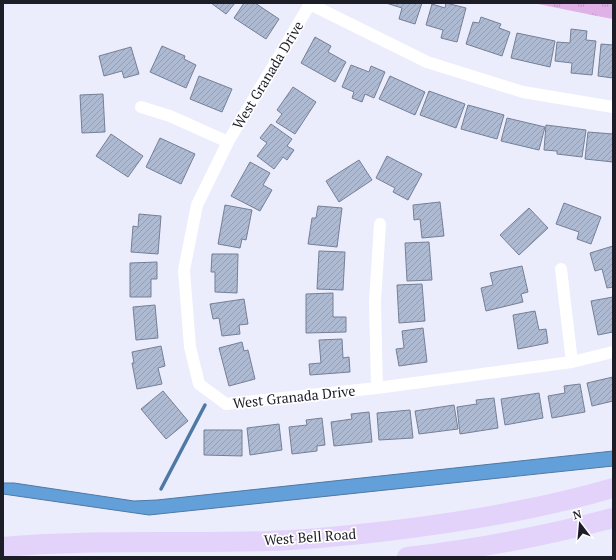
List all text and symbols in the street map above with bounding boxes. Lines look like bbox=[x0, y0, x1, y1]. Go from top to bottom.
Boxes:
street label: West Granada Drive bbox=[228, 17, 307, 132]
street label: West Granada Drive bbox=[232, 381, 356, 412]
north arrow bbox=[560, 504, 600, 544]
text: N bbox=[571, 506, 584, 522]
street label: West Bell Road bbox=[263, 524, 357, 549]

